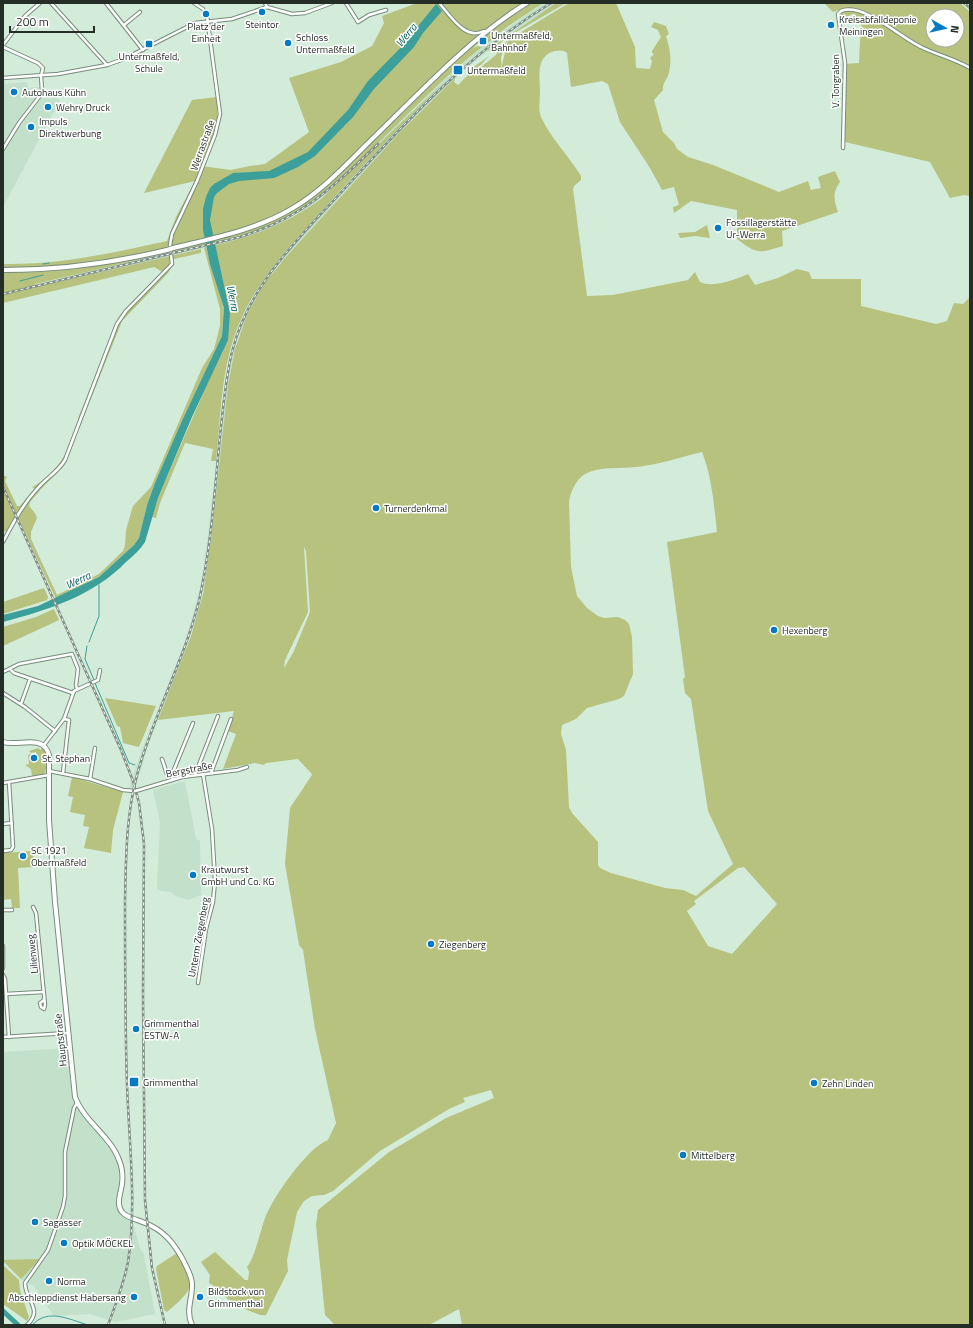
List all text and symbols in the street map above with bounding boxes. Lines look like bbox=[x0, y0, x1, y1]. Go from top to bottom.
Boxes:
marker: Steintor bbox=[257, 7, 267, 17]
scale bar bbox=[10, 8, 94, 34]
north arrow bbox=[925, 8, 965, 48]
marker: Platz der Einheit bbox=[201, 9, 211, 19]
text: 200 m bbox=[16, 12, 49, 31]
place label: Kreisabfalldeponie Meiningen bbox=[839, 12, 917, 39]
place label: Steintor bbox=[245, 17, 279, 32]
place label: Platz der Einheit bbox=[187, 19, 225, 46]
water label: Werra bbox=[391, 19, 421, 50]
marker: Kreisabfalldeponie Meiningen bbox=[826, 20, 836, 30]
text: N bbox=[946, 25, 963, 34]
place label: Untermaßfeld, Bahnhof bbox=[491, 28, 552, 55]
place label: Schloss Untermaßfeld bbox=[296, 30, 355, 57]
marker: Untermaßfeld, Bahnhof bbox=[478, 36, 488, 46]
marker: Schloss Untermaßfeld bbox=[283, 38, 293, 48]
marker: Untermaßfeld, Schule bbox=[144, 39, 154, 49]
place label: Untermaßfeld, Schule bbox=[119, 49, 179, 76]
street label: V. Tongraben bbox=[828, 54, 843, 108]
place label: Untermaßfeld bbox=[467, 63, 526, 78]
marker: Untermaßfeld bbox=[452, 64, 464, 76]
place label: Autohaus Kühn bbox=[22, 85, 86, 100]
marker: Autohaus Kühn bbox=[9, 87, 19, 97]
place label: Wehry Druck bbox=[56, 100, 110, 115]
marker: Wehry Druck bbox=[43, 102, 53, 112]
place label: Impuls Direktwerbung bbox=[39, 114, 102, 141]
street label: Werrastraße bbox=[186, 118, 219, 173]
marker: Impuls Direktwerbung bbox=[26, 122, 36, 132]
place label: Fossillagerstätte Ur-Werra bbox=[726, 215, 796, 242]
marker: Fossillagerstätte Ur-Werra bbox=[713, 223, 723, 233]
water label: Werra bbox=[223, 284, 243, 313]
place label: Turnerdenkmal bbox=[384, 501, 447, 516]
marker: Turnerdenkmal bbox=[371, 503, 381, 513]
water label: Werra bbox=[63, 567, 94, 593]
place label: Hexenberg bbox=[782, 623, 827, 638]
marker: Hexenberg bbox=[769, 625, 779, 635]
place label: St. Stephan bbox=[42, 751, 90, 766]
marker: St. Stephan bbox=[29, 753, 39, 763]
street label: Bergstraße bbox=[165, 758, 214, 781]
place label: SC 1921 Obermaßfeld bbox=[31, 843, 86, 870]
marker: SC 1921 Obermaßfeld bbox=[18, 851, 28, 861]
place label: Krautwurst GmbH und Co. KG bbox=[201, 862, 275, 889]
marker: Krautwurst GmbH und Co. KG bbox=[188, 870, 198, 880]
street label: Unterm Ziegenberg bbox=[184, 896, 213, 978]
street label: Lilienweg bbox=[23, 933, 42, 974]
place label: Ziegenberg bbox=[439, 937, 486, 952]
marker: Ziegenberg bbox=[426, 939, 436, 949]
street label: Hauptstraße bbox=[50, 1013, 71, 1067]
place label: Grimmenthal ESTW-A bbox=[144, 1016, 199, 1043]
marker: Grimmenthal ESTW-A bbox=[131, 1024, 141, 1034]
place label: Grimmenthal bbox=[143, 1075, 198, 1090]
marker: Grimmenthal bbox=[128, 1076, 140, 1088]
place label: Zehn Linden bbox=[822, 1076, 873, 1091]
marker: Zehn Linden bbox=[809, 1078, 819, 1088]
place label: Mittelberg bbox=[691, 1148, 735, 1163]
marker: Mittelberg bbox=[678, 1150, 688, 1160]
place label: Sagasser bbox=[43, 1215, 82, 1230]
marker: Sagasser bbox=[30, 1217, 40, 1227]
place label: Optik MÖCKEL bbox=[72, 1236, 133, 1251]
marker: Optik MÖCKEL bbox=[59, 1238, 69, 1248]
place label: Norma bbox=[57, 1274, 86, 1289]
marker: Norma bbox=[44, 1276, 54, 1286]
place label: Bildstock von Grimmenthal bbox=[208, 1284, 264, 1311]
place label: Abschleppdienst Habersang bbox=[9, 1290, 126, 1305]
marker: Abschleppdienst Habersang bbox=[129, 1292, 139, 1302]
marker: Bildstock von Grimmenthal bbox=[195, 1292, 205, 1302]

